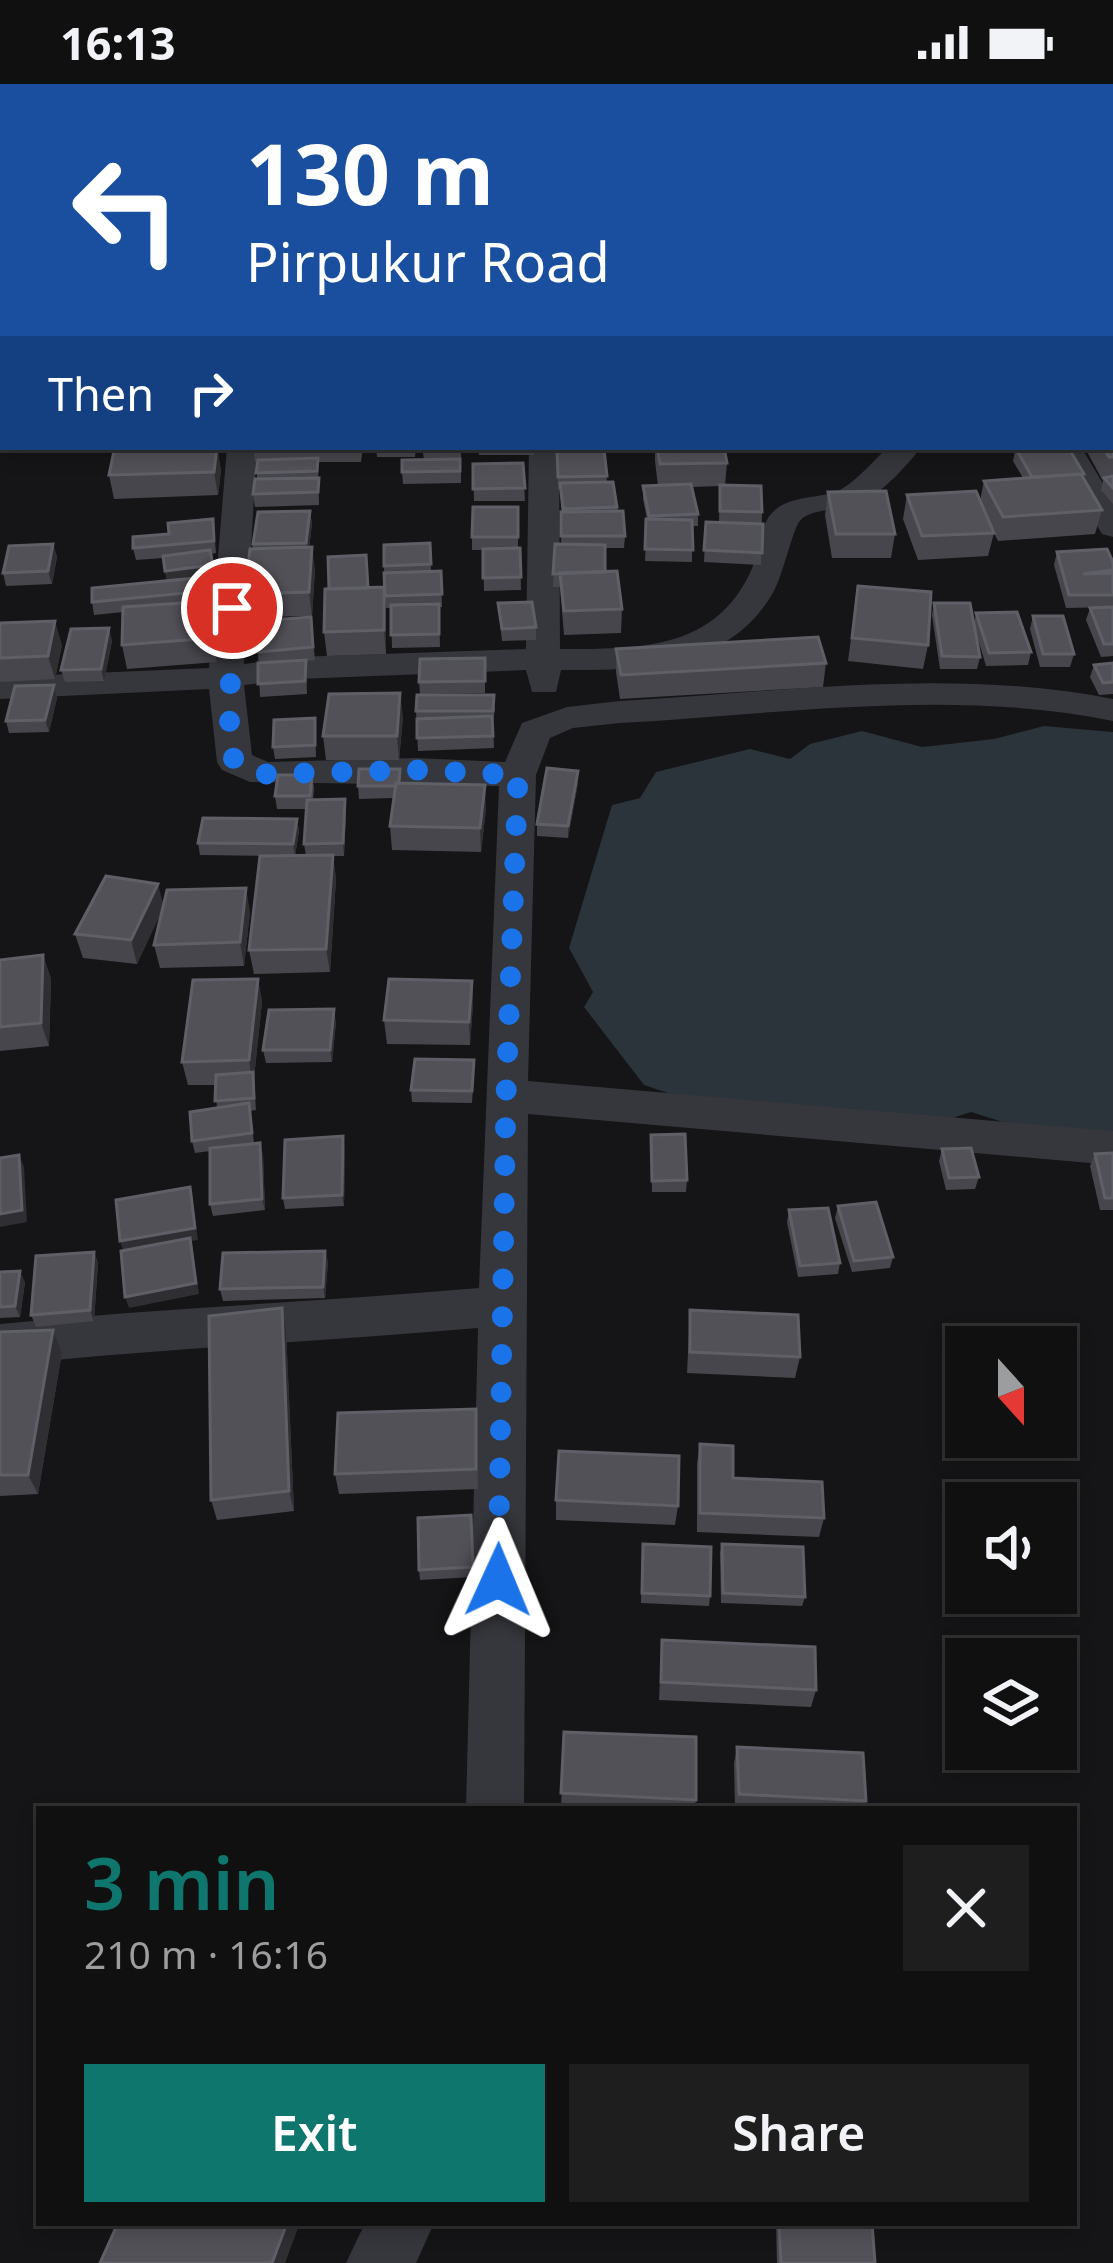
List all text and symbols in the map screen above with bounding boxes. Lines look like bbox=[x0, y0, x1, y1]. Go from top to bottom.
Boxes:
text: 16:13 bbox=[60, 12, 176, 73]
text: 130 m bbox=[246, 115, 494, 230]
icon: left bbox=[48, 132, 204, 288]
text: Pirpukur Road bbox=[246, 224, 610, 298]
icon: right bbox=[178, 360, 244, 426]
text: Then bbox=[48, 363, 154, 424]
pin bbox=[181, 557, 283, 659]
icon: arrive bbox=[199, 575, 265, 641]
north arrow bbox=[945, 1326, 1077, 1458]
map controls bbox=[945, 1326, 1077, 1770]
button: sound bbox=[945, 1482, 1077, 1614]
position arrow bbox=[435, 1517, 561, 1643]
button: layers bbox=[945, 1638, 1077, 1770]
text: 3 min bbox=[84, 1833, 279, 1931]
button: close bbox=[903, 1845, 1029, 1971]
text: 210 m · 16:16 bbox=[84, 1927, 328, 1980]
button: Exit bbox=[84, 2064, 545, 2202]
button: Share bbox=[569, 2064, 1029, 2202]

